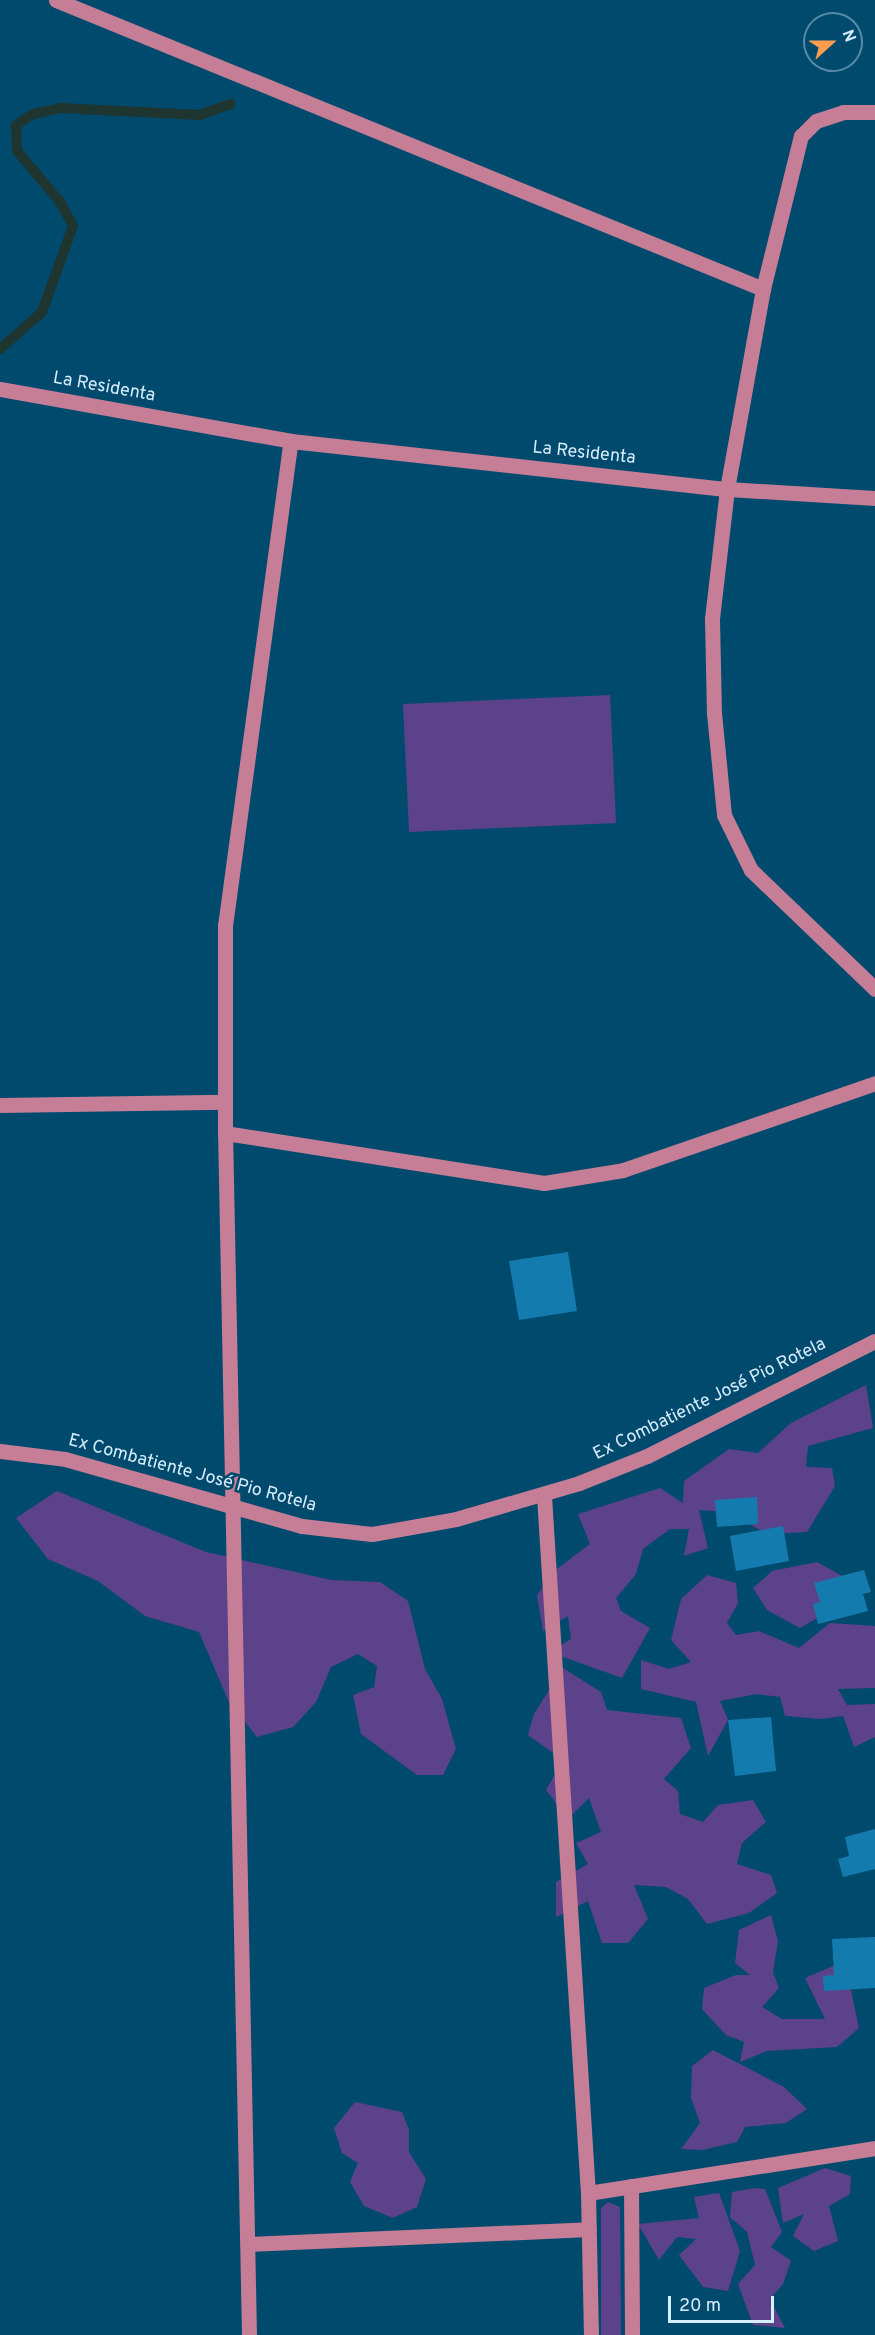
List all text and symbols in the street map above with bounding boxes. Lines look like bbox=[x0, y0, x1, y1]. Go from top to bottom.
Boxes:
north arrow bbox=[803, 12, 863, 72]
text: N bbox=[837, 27, 859, 45]
street label: La Residenta bbox=[51, 368, 157, 408]
street label: La Residenta bbox=[531, 438, 637, 470]
street label: Ex Combatiente José Pio Rotela bbox=[590, 1334, 830, 1466]
street label: Ex Combatiente José Pio Rotela bbox=[66, 1430, 318, 1518]
scale bar bbox=[671, 2284, 778, 2322]
text: 20 m bbox=[679, 2295, 721, 2318]

